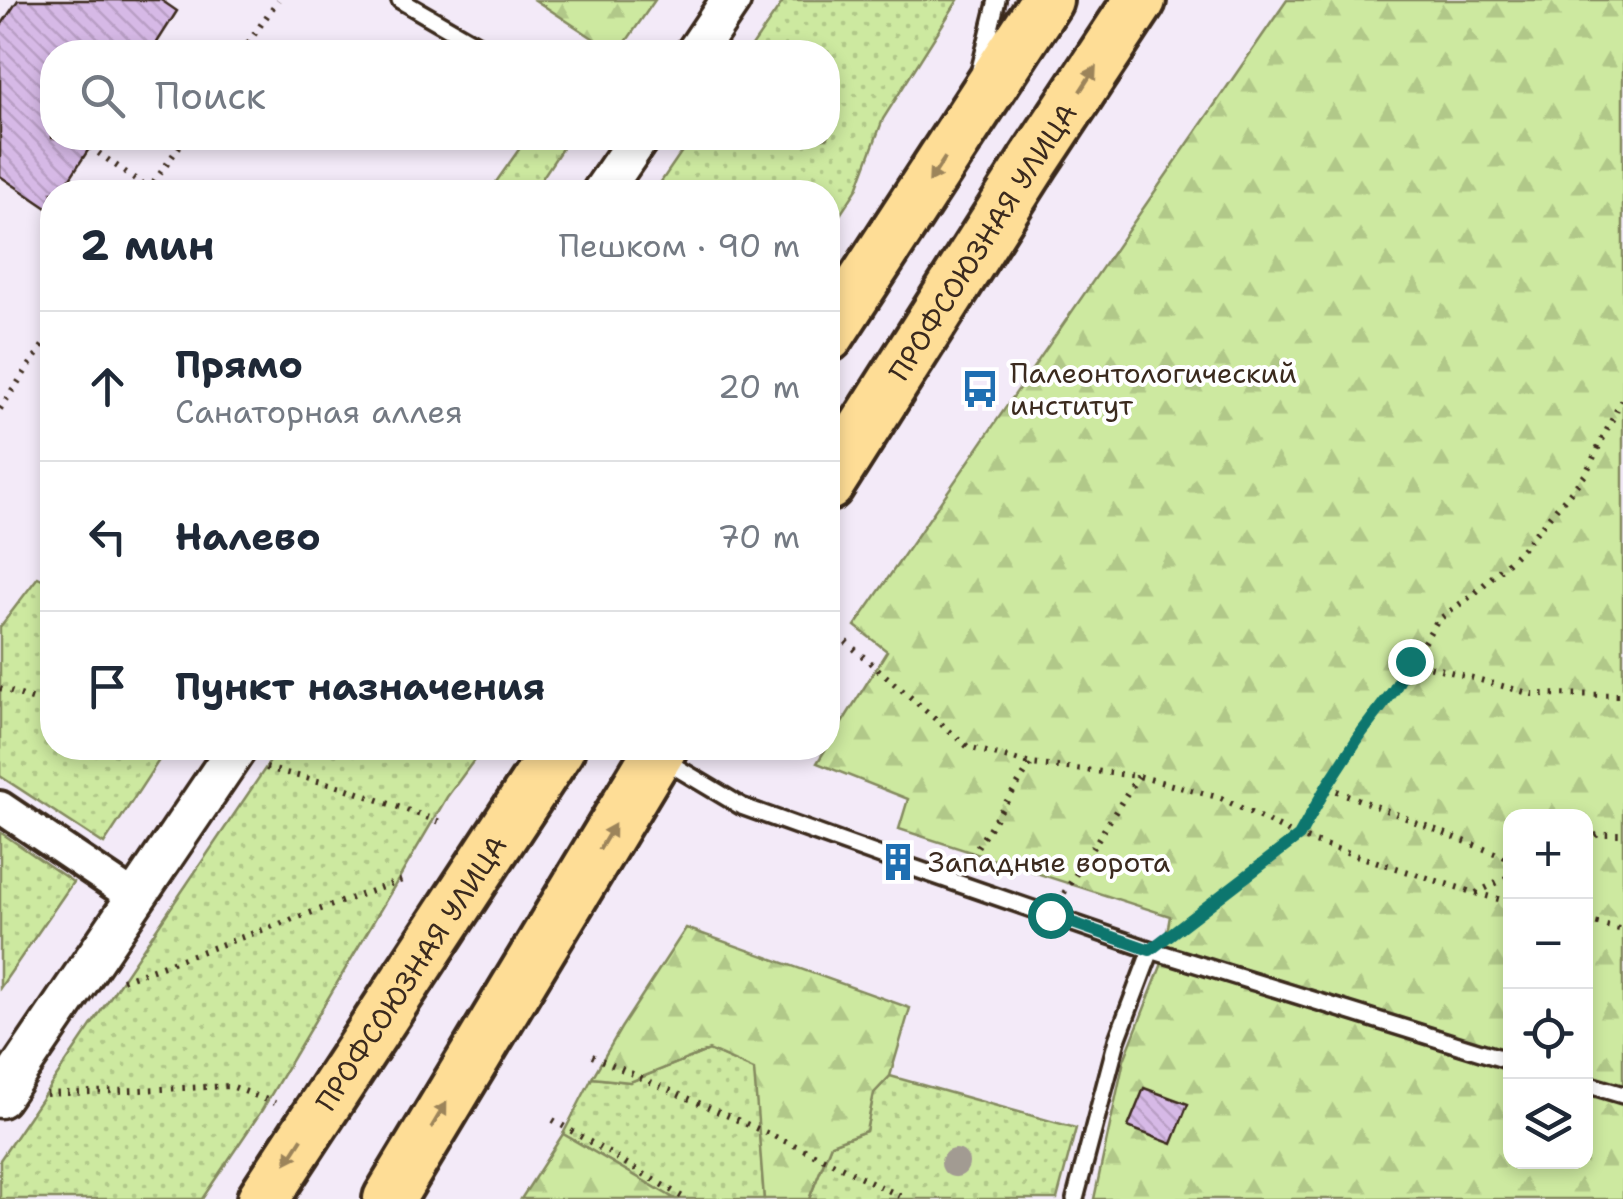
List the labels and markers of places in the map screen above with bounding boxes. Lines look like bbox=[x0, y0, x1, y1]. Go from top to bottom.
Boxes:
place label: Палеонтологический институт bbox=[1010, 354, 1297, 424]
bus stop icon: Палеонтологический институт bbox=[959, 368, 1001, 410]
building icon: Западные ворота bbox=[877, 841, 919, 883]
place label: Западные ворота bbox=[928, 843, 1170, 881]

